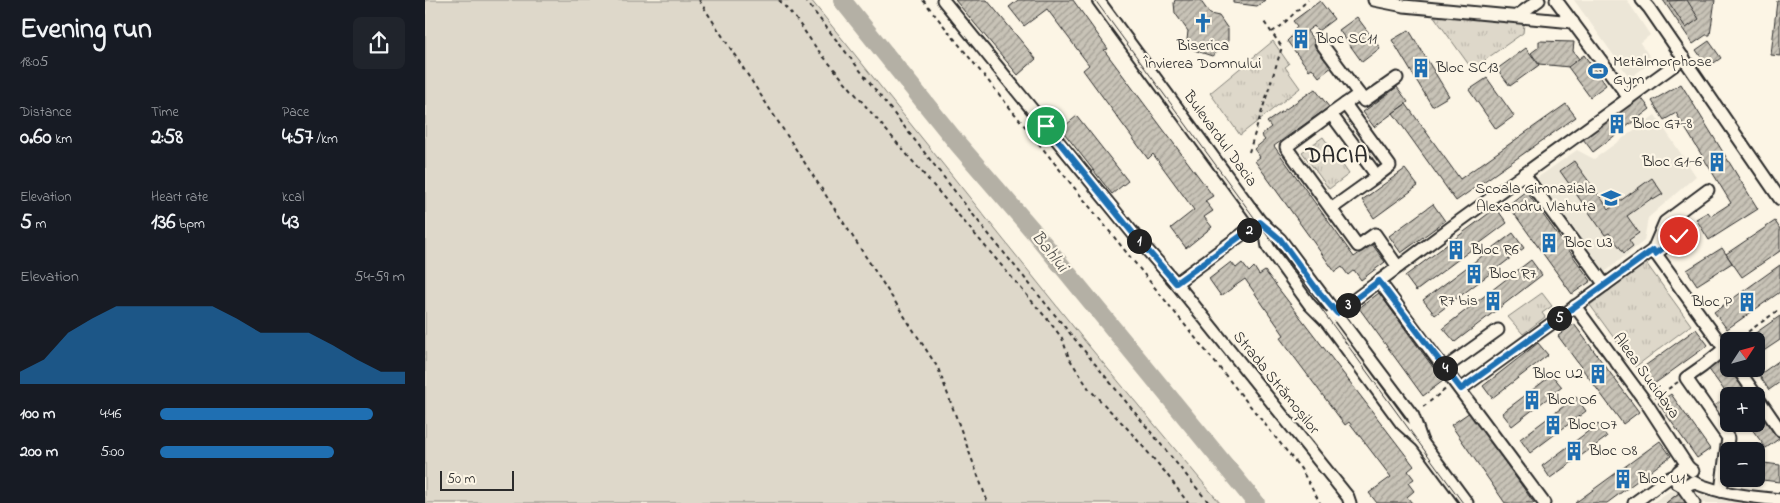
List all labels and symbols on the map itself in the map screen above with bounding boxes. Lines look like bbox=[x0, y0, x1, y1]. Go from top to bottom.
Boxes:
church icon: Biserica Învierea Domnului bbox=[1192, 12, 1214, 34]
place label: Bloc SC11 bbox=[1315, 27, 1377, 51]
building icon: Bloc SC11 bbox=[1290, 28, 1312, 50]
place label: Biserica Învierea Domnului bbox=[1143, 34, 1262, 76]
place label: Metalmorphose Gym bbox=[1613, 50, 1713, 92]
place label: Bloc SC13 bbox=[1435, 56, 1499, 80]
building icon: Bloc SC13 bbox=[1410, 57, 1432, 79]
sports icon: Metalmorphose Gym bbox=[1587, 60, 1609, 82]
street label: Bulevardul Dacia bbox=[1176, 85, 1263, 192]
pin bbox=[1025, 105, 1067, 147]
place label: Bloc G7-8 bbox=[1631, 112, 1693, 136]
building icon: Bloc G7-8 bbox=[1606, 113, 1628, 135]
district label: DACIA bbox=[1305, 142, 1368, 172]
place label: Bloc G1-6 bbox=[1641, 150, 1702, 174]
building icon: Bloc G1-6 bbox=[1706, 151, 1728, 173]
place label: Scoala Gimnaziala Alexandru Vlahuta bbox=[1475, 177, 1596, 219]
school or university icon: Scoala Gimnaziala Alexandru Vlahuta bbox=[1600, 187, 1622, 209]
pin bbox=[1658, 215, 1700, 257]
pin: 2 bbox=[1237, 218, 1261, 242]
water label: Bahlui bbox=[1024, 226, 1075, 280]
pin: 1 bbox=[1127, 228, 1151, 254]
place label: Bloc U3 bbox=[1563, 231, 1613, 255]
building icon: Bloc U3 bbox=[1538, 232, 1560, 254]
place label: Bloc R6 bbox=[1470, 238, 1519, 262]
building icon: Bloc R6 bbox=[1445, 239, 1467, 261]
place label: Bloc R7 bbox=[1488, 262, 1537, 286]
building icon: Bloc R7 bbox=[1463, 263, 1485, 285]
place label: R7 bis bbox=[1439, 289, 1478, 313]
building icon: R7 bis bbox=[1482, 290, 1504, 312]
place label: Bloc P bbox=[1691, 290, 1733, 314]
building icon: Bloc P bbox=[1736, 291, 1758, 313]
pin: 3 bbox=[1335, 292, 1361, 318]
pin: 5 bbox=[1547, 306, 1571, 330]
street label: Strada Strămoșilor bbox=[1227, 326, 1325, 440]
street label: Aleea Sucidava bbox=[1607, 328, 1685, 424]
north arrow bbox=[1720, 332, 1765, 378]
pin: 4 bbox=[1433, 356, 1457, 380]
place label: Bloc U2 bbox=[1532, 362, 1583, 386]
building icon: Bloc U2 bbox=[1587, 363, 1609, 385]
place label: Bloc O6 bbox=[1546, 388, 1596, 412]
building icon: Bloc O6 bbox=[1521, 389, 1543, 411]
place label: Bloc O7 bbox=[1567, 413, 1617, 437]
building icon: Bloc O7 bbox=[1542, 414, 1564, 436]
place label: Bloc O8 bbox=[1588, 439, 1637, 463]
building icon: Bloc O8 bbox=[1563, 440, 1585, 462]
place label: Bloc U1 bbox=[1637, 467, 1685, 491]
scale bar bbox=[440, 468, 514, 491]
building icon: Bloc U1 bbox=[1612, 468, 1634, 490]

